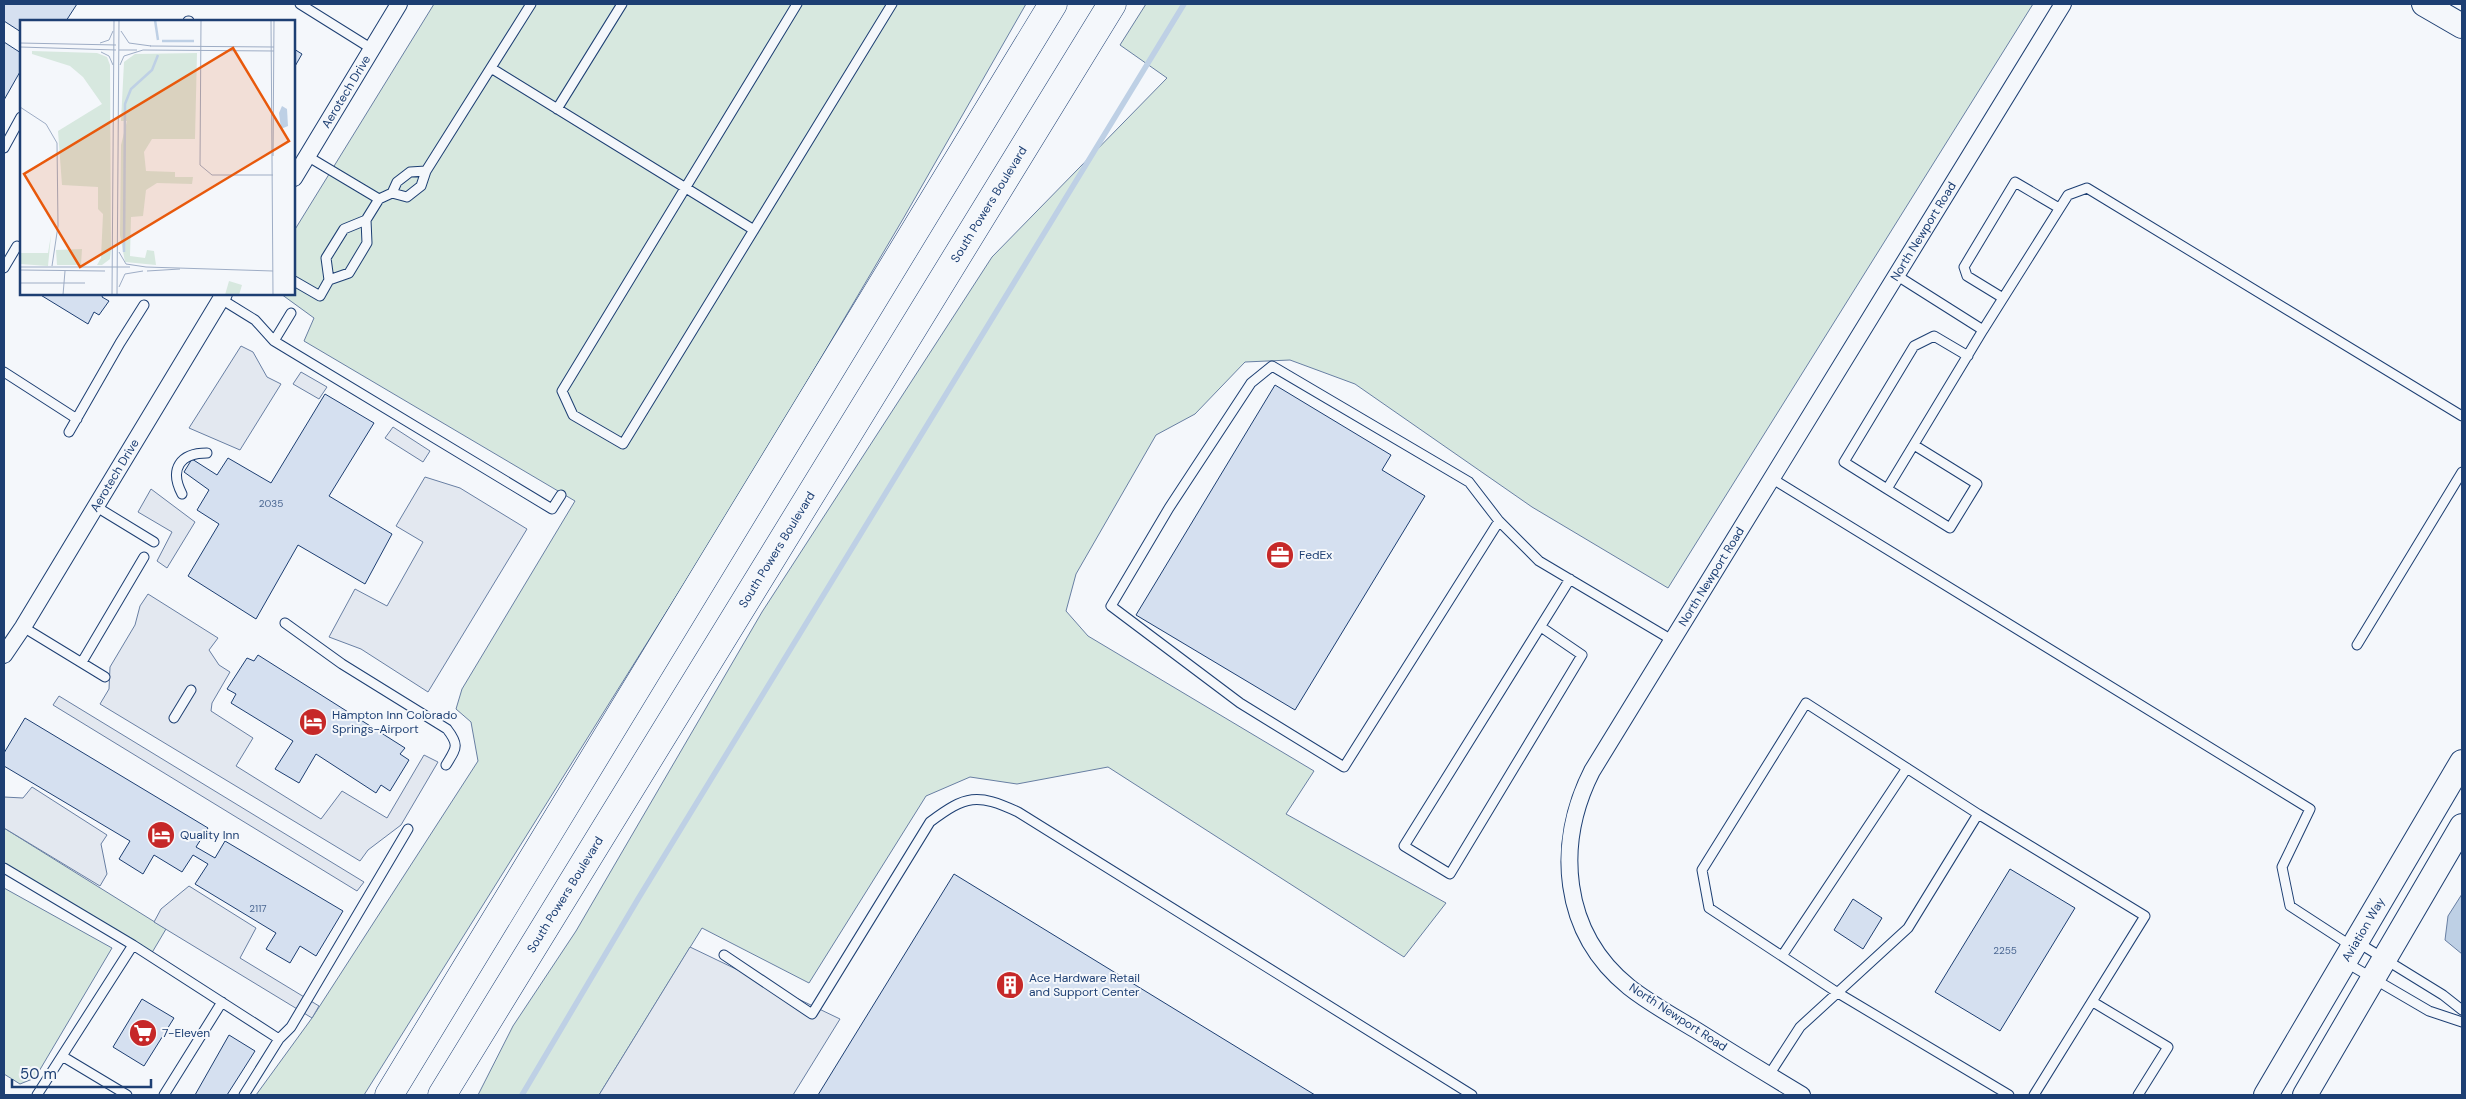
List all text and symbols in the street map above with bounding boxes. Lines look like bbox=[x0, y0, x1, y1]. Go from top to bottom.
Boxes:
inset map bbox=[20, 20, 295, 295]
street label: Aerotech Drive bbox=[318, 52, 374, 131]
street label: South Powers Boulevard bbox=[947, 143, 1031, 266]
street label: North Newport Road bbox=[1887, 179, 1960, 284]
street label: Aerotech Drive bbox=[86, 436, 143, 515]
street label: South Powers Boulevard bbox=[735, 489, 819, 611]
house number: 2035 bbox=[259, 497, 283, 510]
street label: North Newport Road bbox=[1675, 524, 1748, 629]
office icon: FedEx bbox=[1265, 540, 1295, 570]
place label: FedEx bbox=[1299, 547, 1332, 563]
hotel icon: Hampton Inn Colorado Springs-Airport bbox=[298, 707, 328, 737]
place label: Hampton Inn Colorado Springs-Airport bbox=[332, 707, 457, 737]
hotel icon: Quality Inn bbox=[146, 820, 176, 850]
place label: Quality Inn bbox=[180, 827, 240, 843]
street label: South Powers Boulevard bbox=[523, 834, 607, 956]
street label: Aviation Way bbox=[2338, 894, 2389, 965]
house number: 2117 bbox=[249, 902, 267, 915]
house number: 2255 bbox=[1993, 944, 2017, 957]
building icon: Ace Hardware Retail and Support Center bbox=[995, 970, 1025, 1000]
place label: Ace Hardware Retail and Support Center bbox=[1029, 970, 1140, 1000]
street label: North Newport Road bbox=[1626, 979, 1730, 1055]
supermarket icon: 7-Eleven bbox=[128, 1018, 158, 1048]
place label: 7-Eleven bbox=[162, 1025, 210, 1041]
scale bar bbox=[12, 1056, 151, 1088]
text: 50 m bbox=[20, 1064, 57, 1084]

